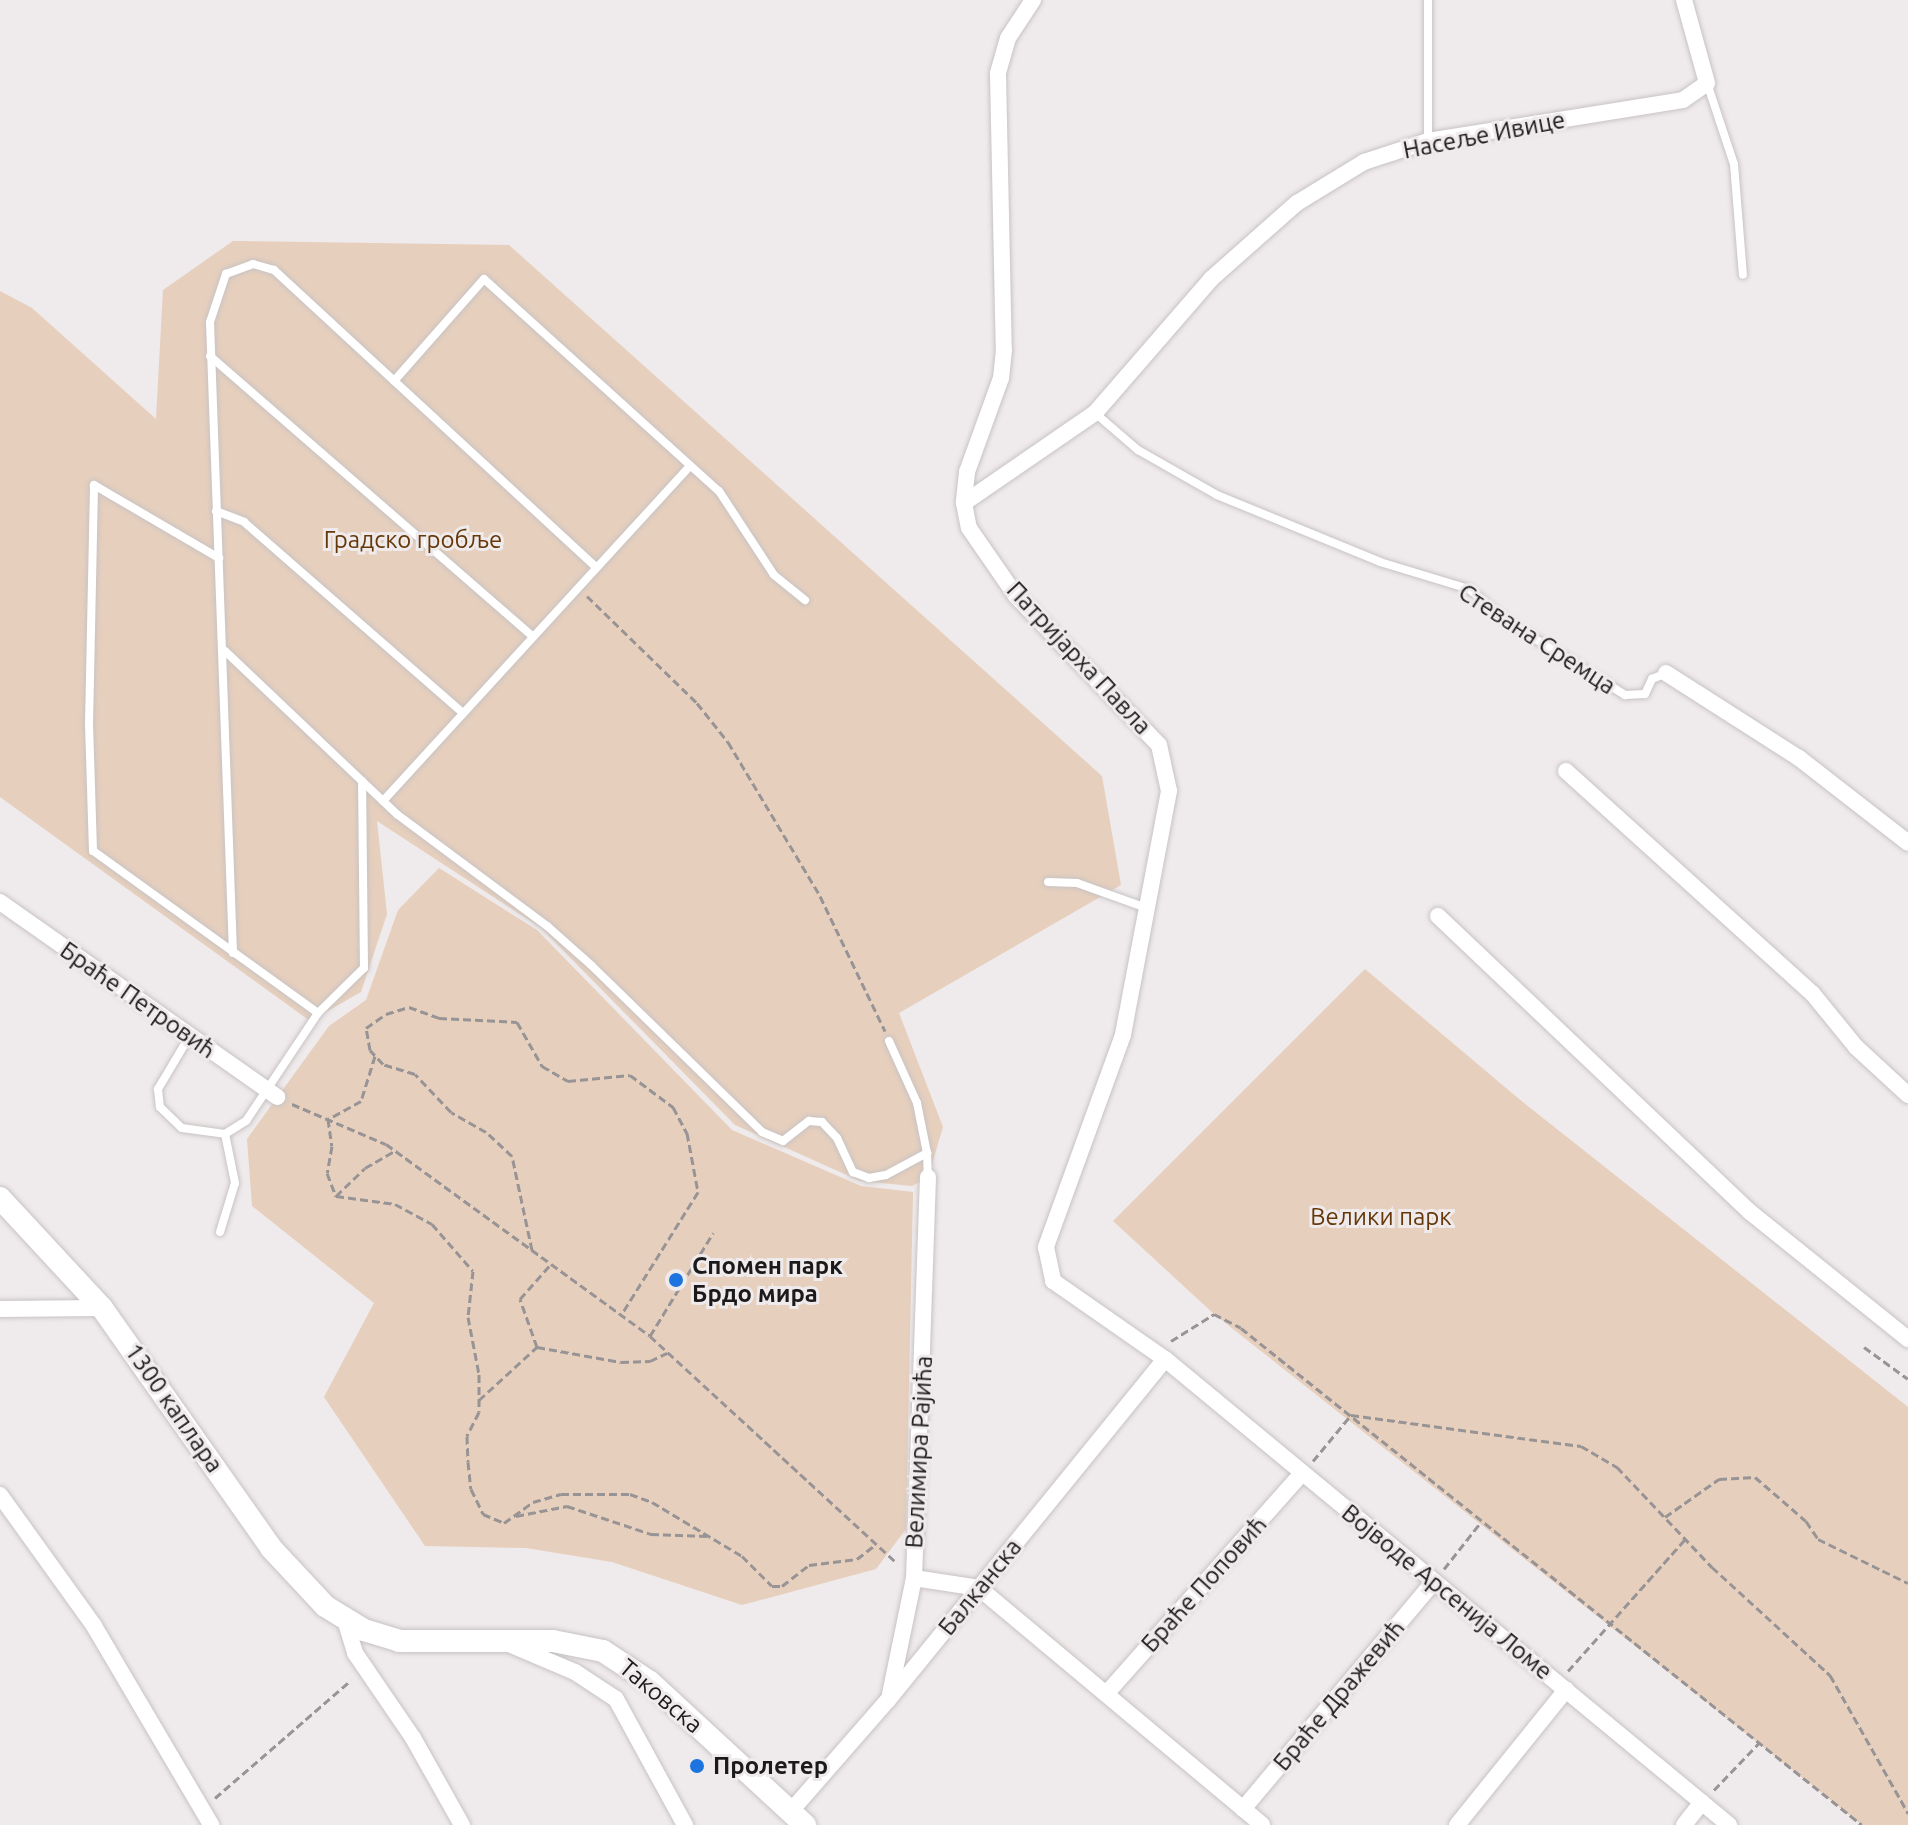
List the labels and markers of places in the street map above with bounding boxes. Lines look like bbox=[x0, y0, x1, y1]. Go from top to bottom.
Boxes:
place label: Спомен парк Брдо мира bbox=[692, 1252, 843, 1308]
marker: Спомен парк Брдо мира bbox=[667, 1271, 685, 1289]
place label: Пролетер bbox=[713, 1752, 828, 1780]
marker: Пролетер bbox=[688, 1757, 706, 1775]

